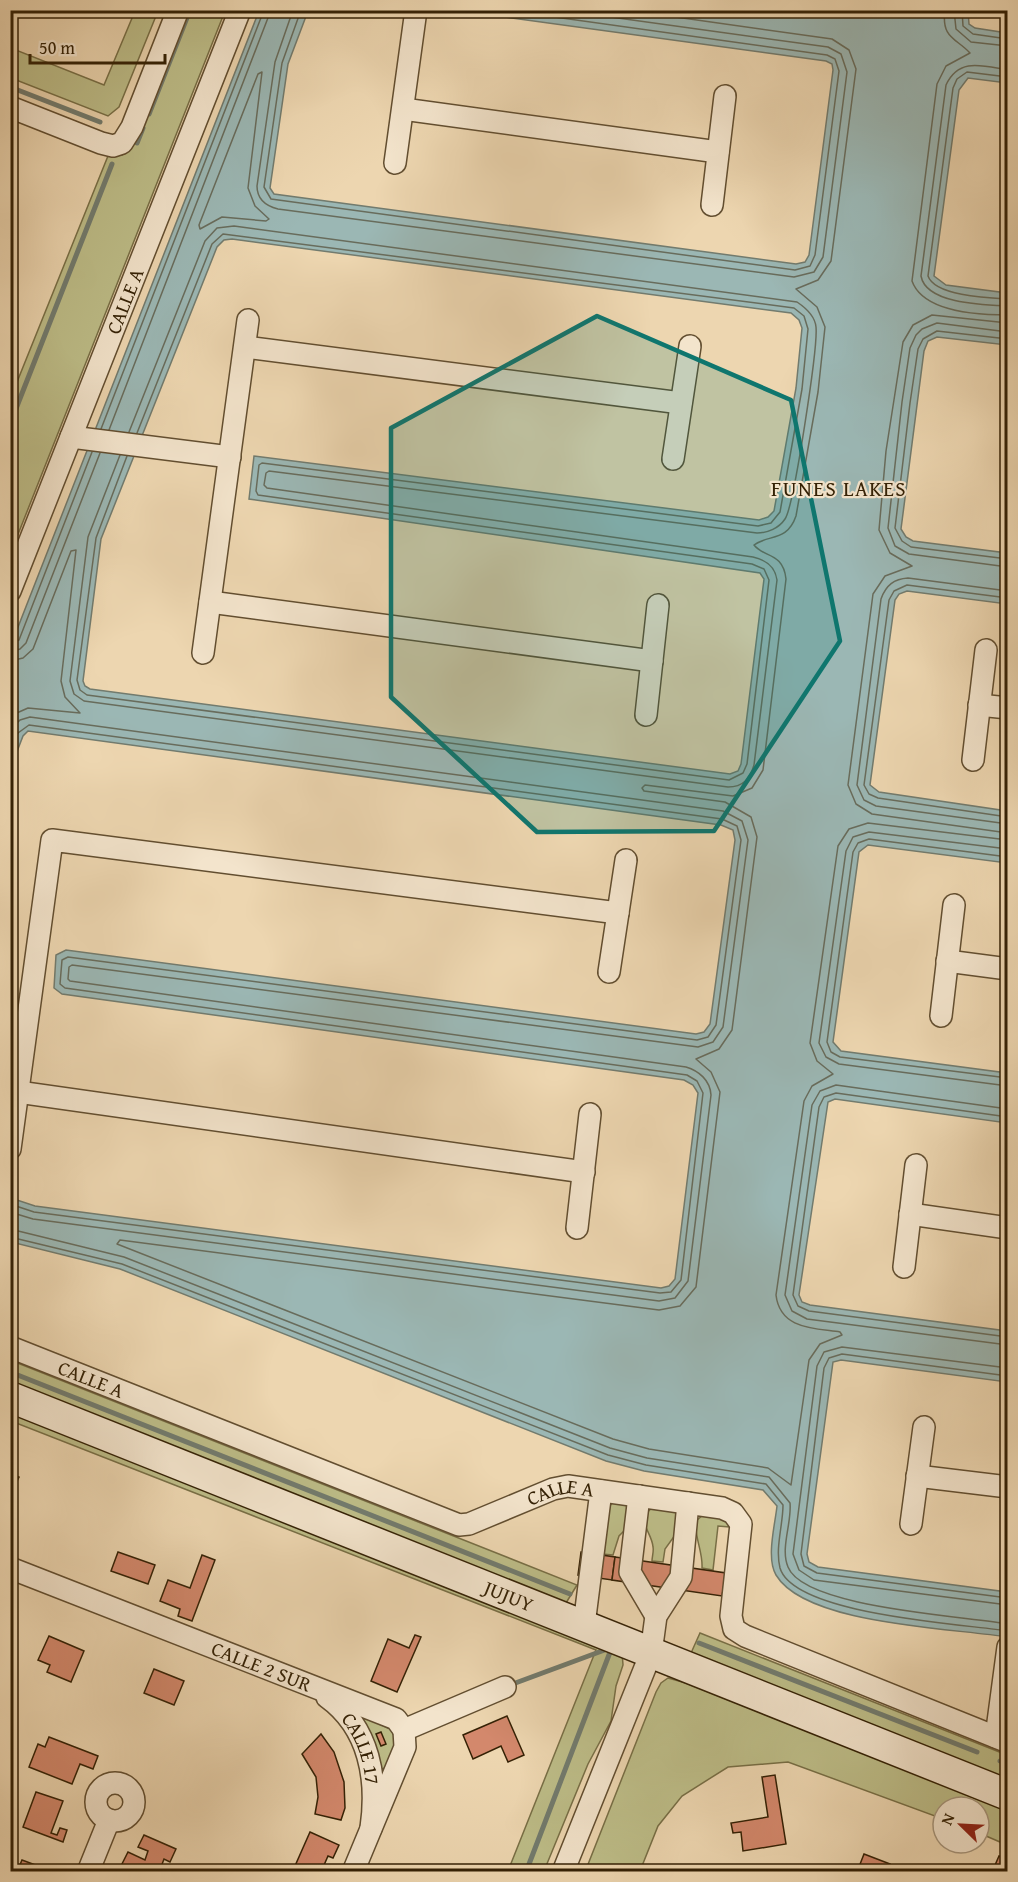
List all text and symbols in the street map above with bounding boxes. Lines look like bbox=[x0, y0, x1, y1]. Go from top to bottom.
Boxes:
scale bar bbox=[30, 27, 165, 65]
text: 50 m bbox=[39, 34, 75, 61]
street label: CALLE A bbox=[98, 263, 150, 338]
district label: FUNES LAKES bbox=[771, 473, 907, 504]
street label: CALLE A bbox=[54, 1352, 128, 1405]
street label: CALLE A bbox=[522, 1471, 596, 1512]
street label: JUJUY bbox=[477, 1571, 538, 1618]
street label: CALLE 2 SUR bbox=[207, 1633, 316, 1699]
street label: CALLE 17 bbox=[335, 1706, 388, 1786]
north arrow bbox=[931, 1795, 991, 1855]
text: N bbox=[934, 1809, 961, 1829]

